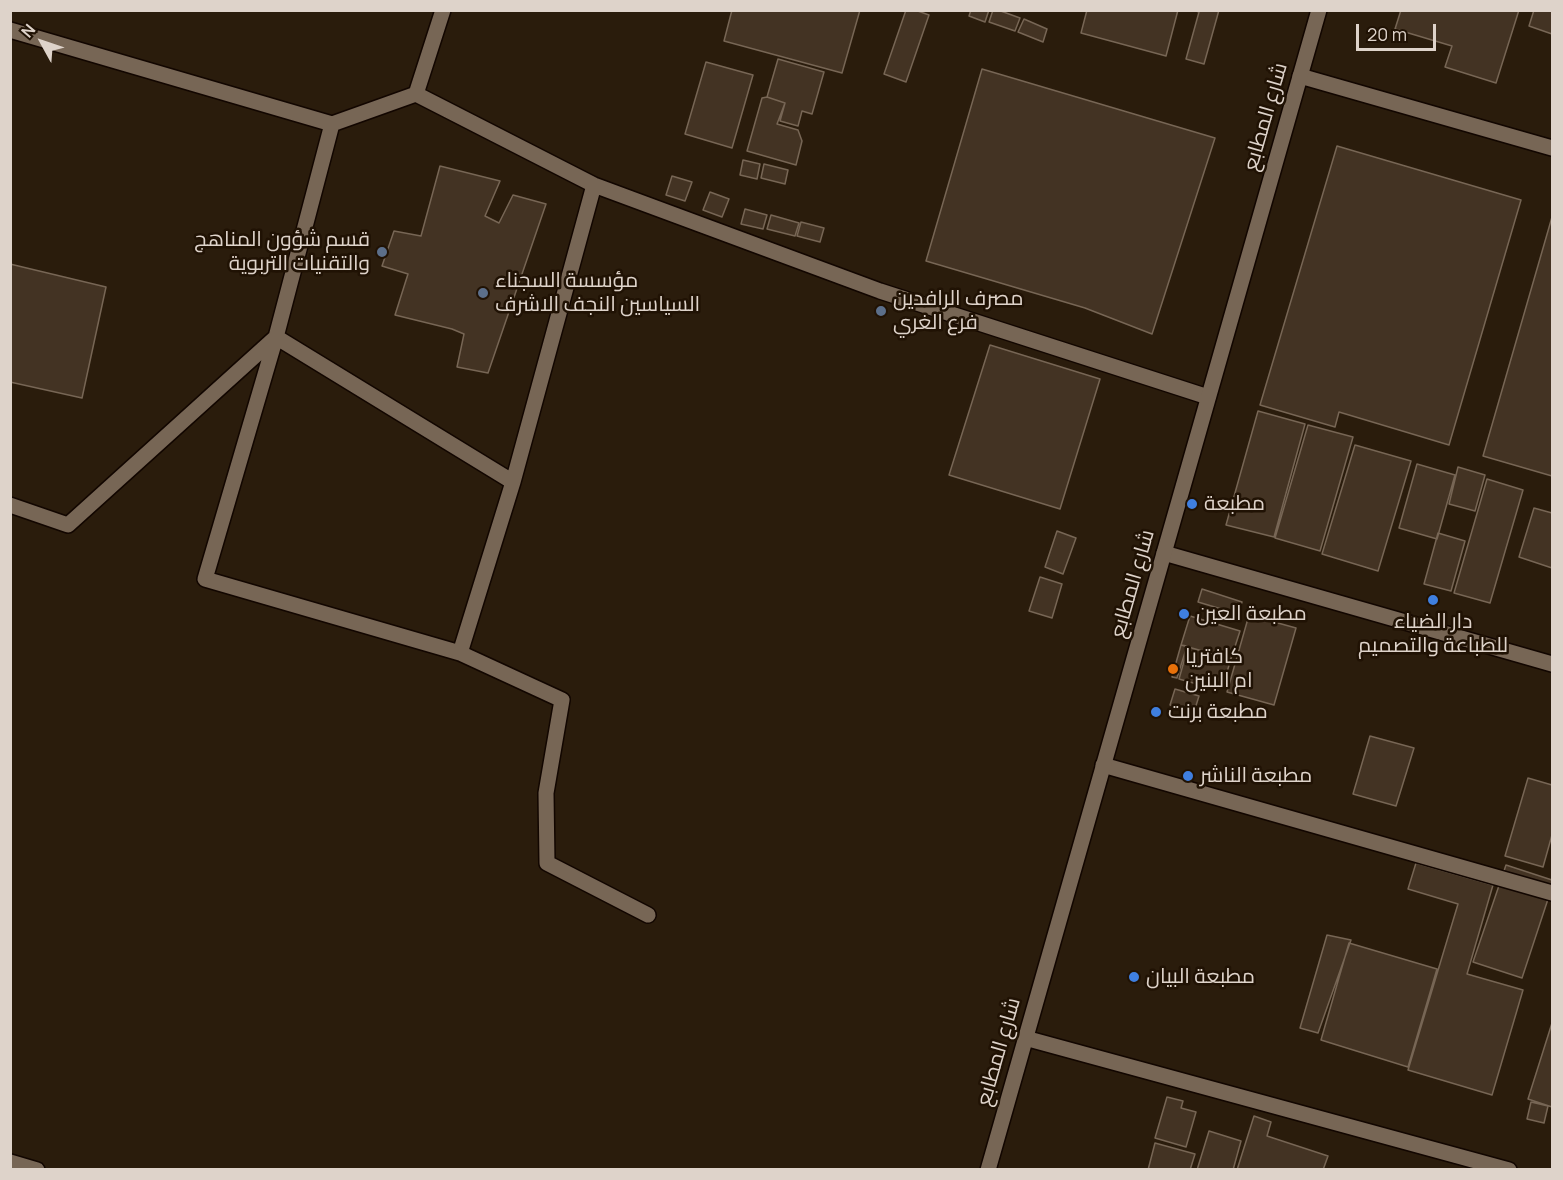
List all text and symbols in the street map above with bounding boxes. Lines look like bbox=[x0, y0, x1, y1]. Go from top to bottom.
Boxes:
north arrow bbox=[12, 12, 72, 72]
scale bar bbox=[1359, 12, 1438, 50]
text: N bbox=[16, 19, 40, 42]
text: 20 m bbox=[1367, 22, 1407, 46]
street label: شارع المطابع bbox=[1239, 60, 1293, 174]
place label: قسم شؤون المناهج والتقنيات التربوية bbox=[194, 227, 370, 277]
marker: قسم شؤون المناهج والتقنيات التربوية bbox=[375, 245, 389, 259]
place label: مؤسسة السجناء السياسين النجف الاشرف bbox=[495, 268, 700, 318]
marker: مؤسسة السجناء السياسين النجف الاشرف bbox=[476, 286, 490, 300]
place label: مصرف الرافدين فرع الغري bbox=[893, 286, 1024, 336]
marker: مصرف الرافدين فرع الغري bbox=[874, 304, 888, 318]
place label: مطبعة bbox=[1204, 491, 1265, 517]
marker: مطبعة bbox=[1185, 497, 1199, 511]
street label: شارع المطابع bbox=[1106, 527, 1160, 641]
marker: دار الضياء للطباعة والتصميم bbox=[1426, 593, 1440, 607]
place label: مطبعة العين bbox=[1196, 601, 1307, 627]
marker: مطبعة العين bbox=[1177, 607, 1191, 621]
place label: دار الضياء للطباعة والتصميم bbox=[1358, 609, 1508, 659]
place label: كافتريا ام البنين bbox=[1185, 644, 1253, 694]
marker: كافتريا ام البنين bbox=[1166, 662, 1180, 676]
place label: مطبعة برنت bbox=[1168, 699, 1268, 725]
marker: مطبعة برنت bbox=[1149, 705, 1163, 719]
place label: مطبعة الناشر bbox=[1200, 763, 1312, 789]
marker: مطبعة الناشر bbox=[1181, 769, 1195, 783]
place label: مطبعة البيان bbox=[1146, 964, 1255, 990]
marker: مطبعة البيان bbox=[1127, 970, 1141, 984]
street label: شارع المطابع bbox=[972, 995, 1026, 1109]

